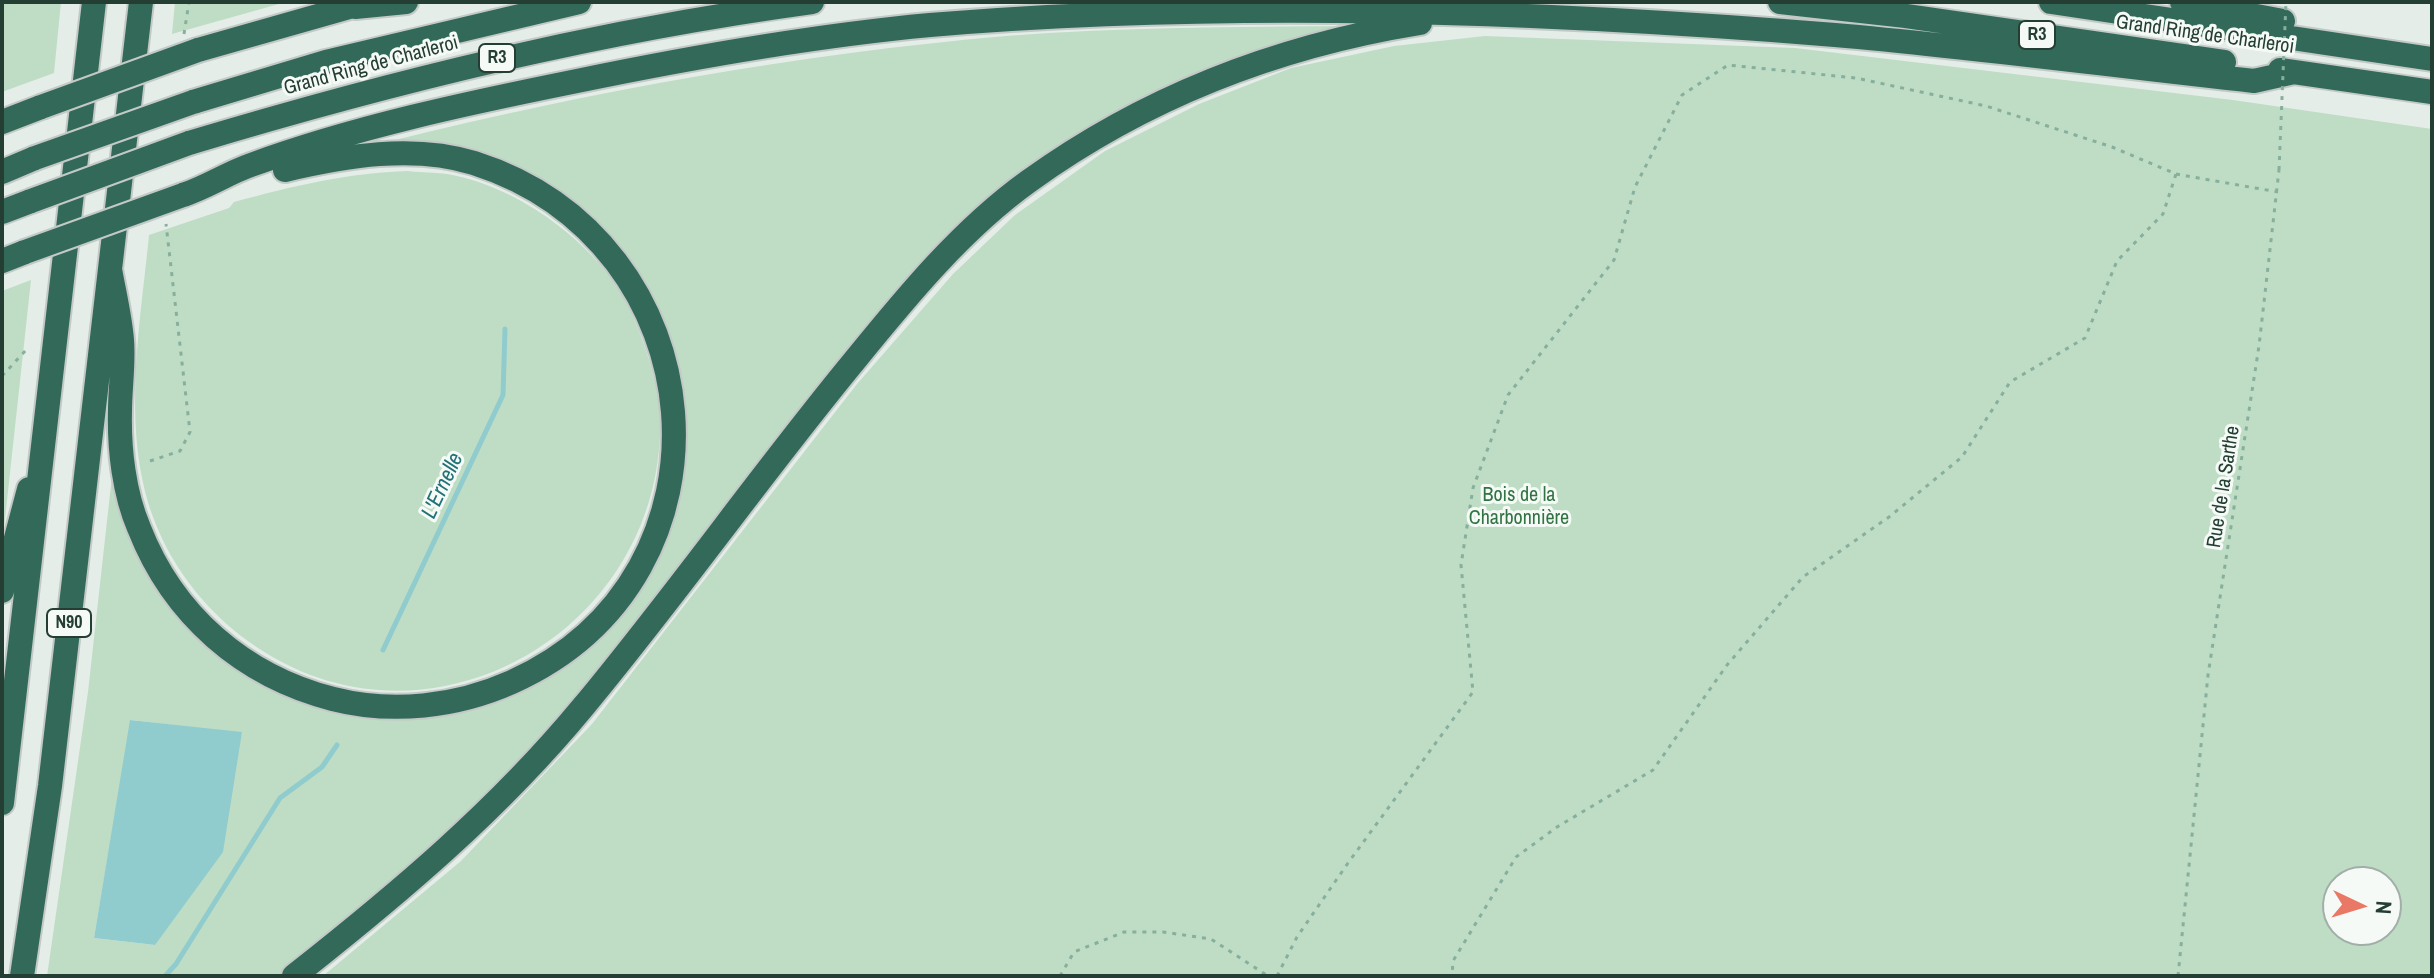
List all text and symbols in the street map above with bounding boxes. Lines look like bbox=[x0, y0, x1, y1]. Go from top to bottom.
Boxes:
street label: Grand Ring de Charleroi bbox=[2114, 11, 2296, 59]
road number: R3 bbox=[2019, 21, 2055, 49]
street label: Grand Ring de Charleroi bbox=[281, 31, 461, 101]
road number: R3 bbox=[479, 44, 515, 72]
street label: Rue de la Sarthe bbox=[2203, 424, 2245, 550]
water label: L'Ernelle bbox=[416, 449, 470, 523]
park label: Bois de la Charbonnière bbox=[1469, 484, 1569, 531]
road number: N90 bbox=[47, 609, 91, 637]
north arrow bbox=[2322, 866, 2402, 946]
text: N bbox=[2369, 900, 2399, 915]

